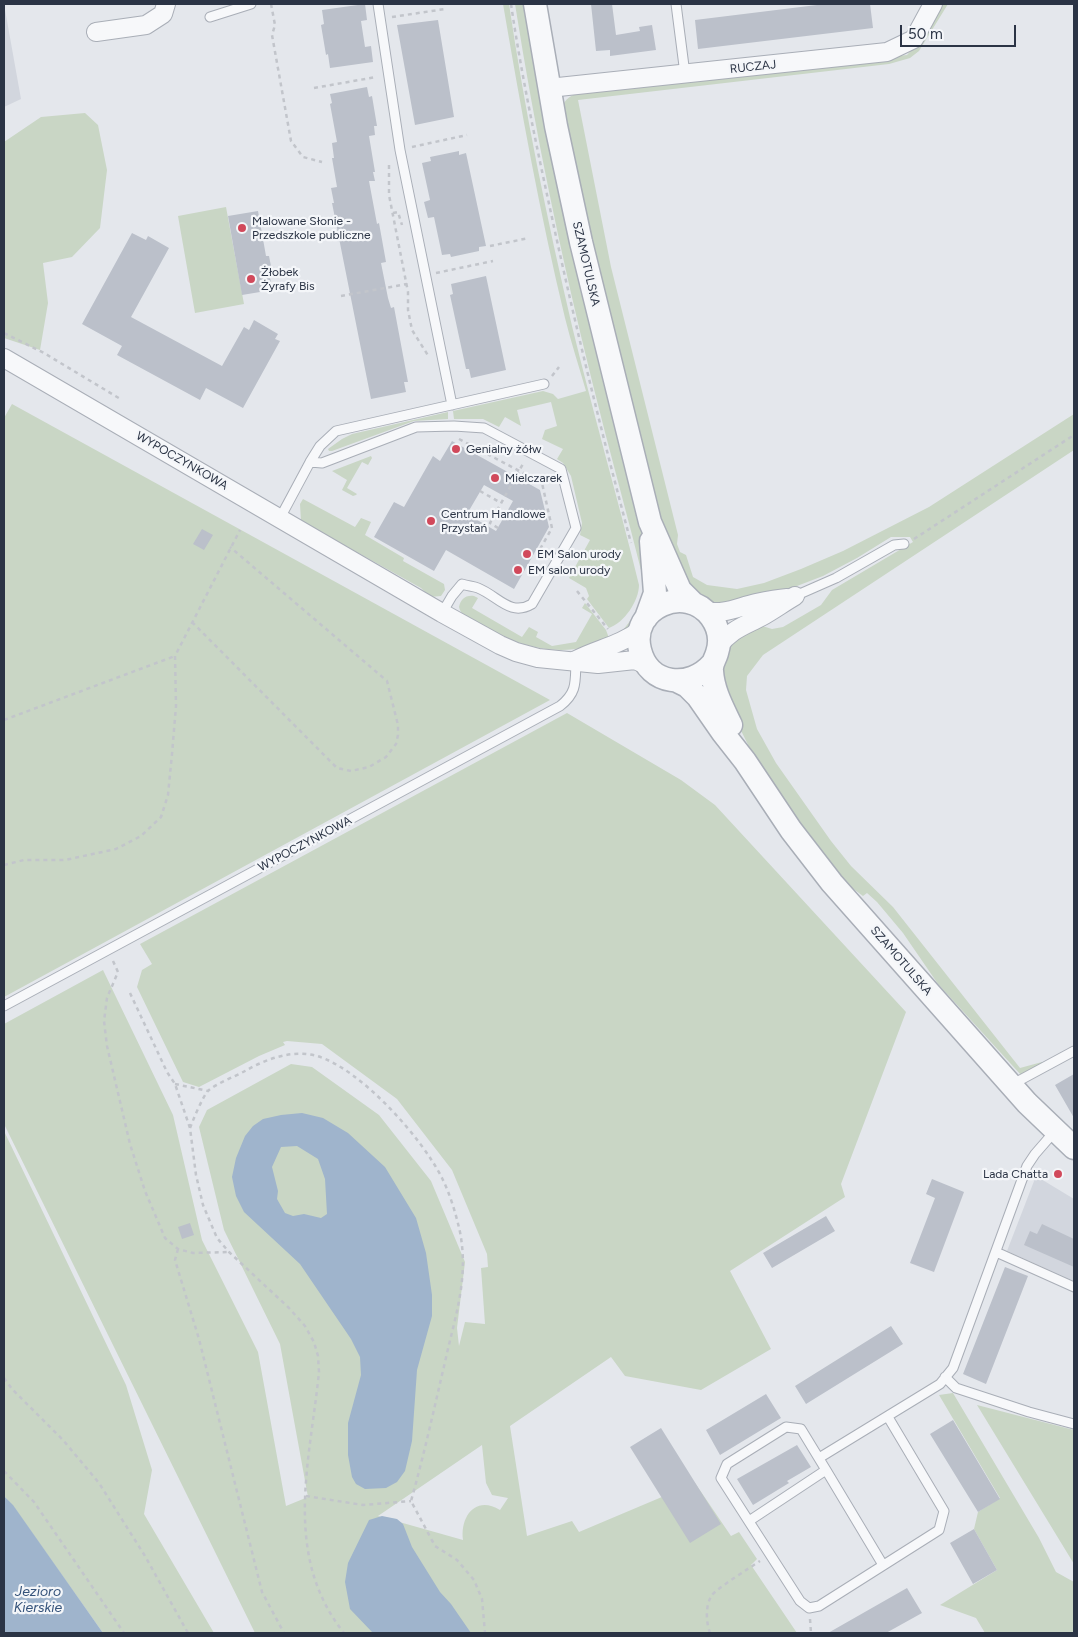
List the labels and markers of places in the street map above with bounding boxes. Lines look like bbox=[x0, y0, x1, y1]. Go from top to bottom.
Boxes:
place label: Malowane Słonie - Przedszkole publiczne bbox=[252, 214, 371, 242]
marker: Malowane Słonie - Przedszkole publiczne bbox=[236, 222, 248, 234]
place label: Żłobek Żyrafy Bis bbox=[261, 265, 315, 293]
marker: Żłobek Żyrafy Bis bbox=[245, 273, 257, 285]
place label: Genialny żółw bbox=[466, 442, 541, 456]
marker: Genialny żółw bbox=[450, 443, 462, 455]
place label: Mielczarek bbox=[505, 471, 562, 485]
marker: Mielczarek bbox=[489, 472, 501, 484]
place label: Centrum Handlowe Przystań bbox=[441, 507, 545, 535]
marker: Centrum Handlowe Przystań bbox=[425, 515, 437, 527]
place label: EM Salon urody bbox=[537, 547, 621, 561]
marker: EM Salon urody bbox=[521, 548, 533, 560]
place label: EM salon urody bbox=[528, 563, 610, 577]
marker: EM salon urody bbox=[512, 564, 524, 576]
place label: Lada Chatta bbox=[983, 1167, 1048, 1181]
marker: Lada Chatta bbox=[1052, 1168, 1064, 1180]

